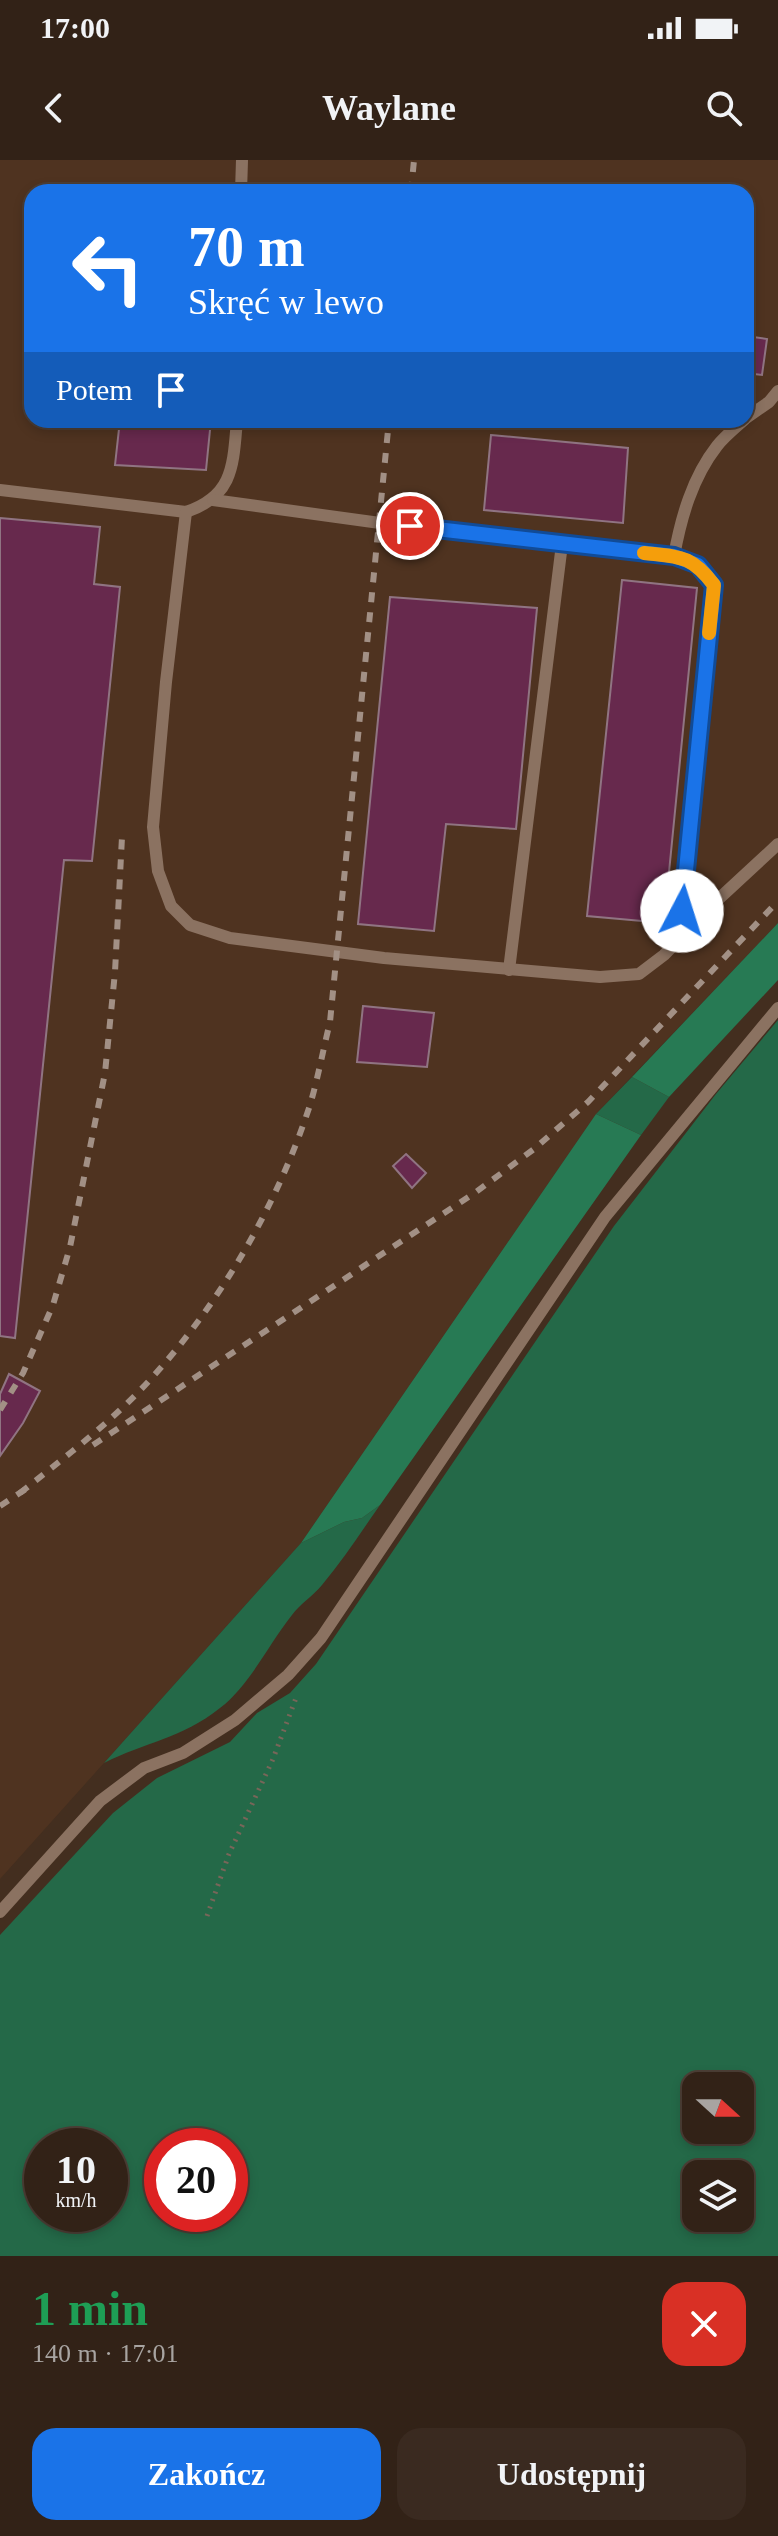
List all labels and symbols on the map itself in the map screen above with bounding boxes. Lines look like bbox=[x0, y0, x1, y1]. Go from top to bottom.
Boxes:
pin bbox=[376, 492, 444, 560]
position arrow bbox=[640, 869, 724, 953]
north arrow bbox=[682, 2072, 754, 2144]
speed limit sign: 20 bbox=[144, 2128, 248, 2232]

